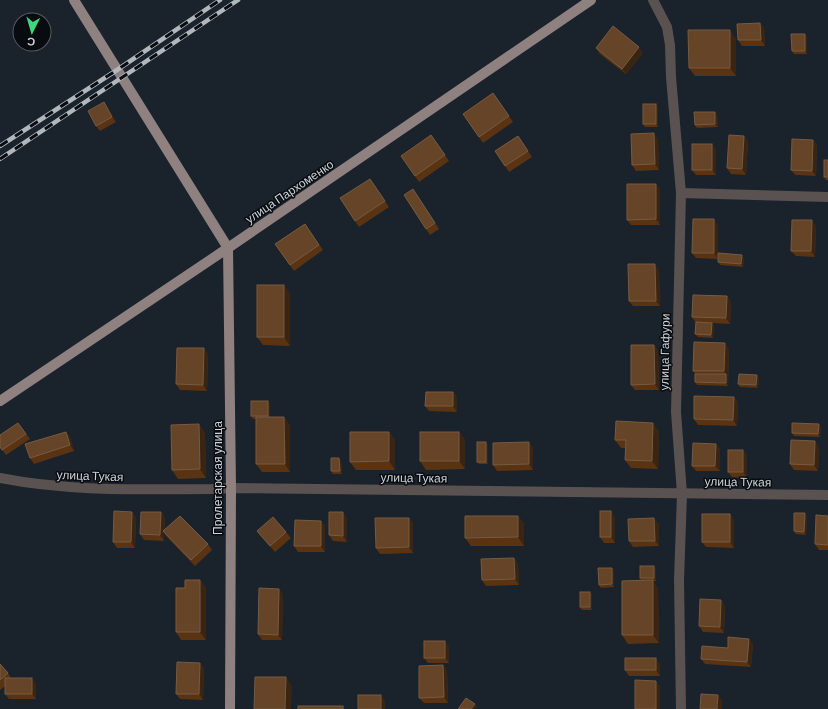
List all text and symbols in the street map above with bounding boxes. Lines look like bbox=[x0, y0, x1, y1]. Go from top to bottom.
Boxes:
north arrow bbox=[12, 12, 52, 52]
text: С bbox=[27, 36, 36, 49]
street label: улица Пархоменко bbox=[242, 156, 337, 227]
street label: улица Гафури bbox=[656, 313, 673, 391]
street label: Пролетарская улица bbox=[210, 421, 225, 535]
street label: улица Тукая bbox=[56, 467, 124, 484]
street label: улица Тукая bbox=[380, 469, 447, 486]
street label: улица Тукая bbox=[704, 473, 771, 490]

